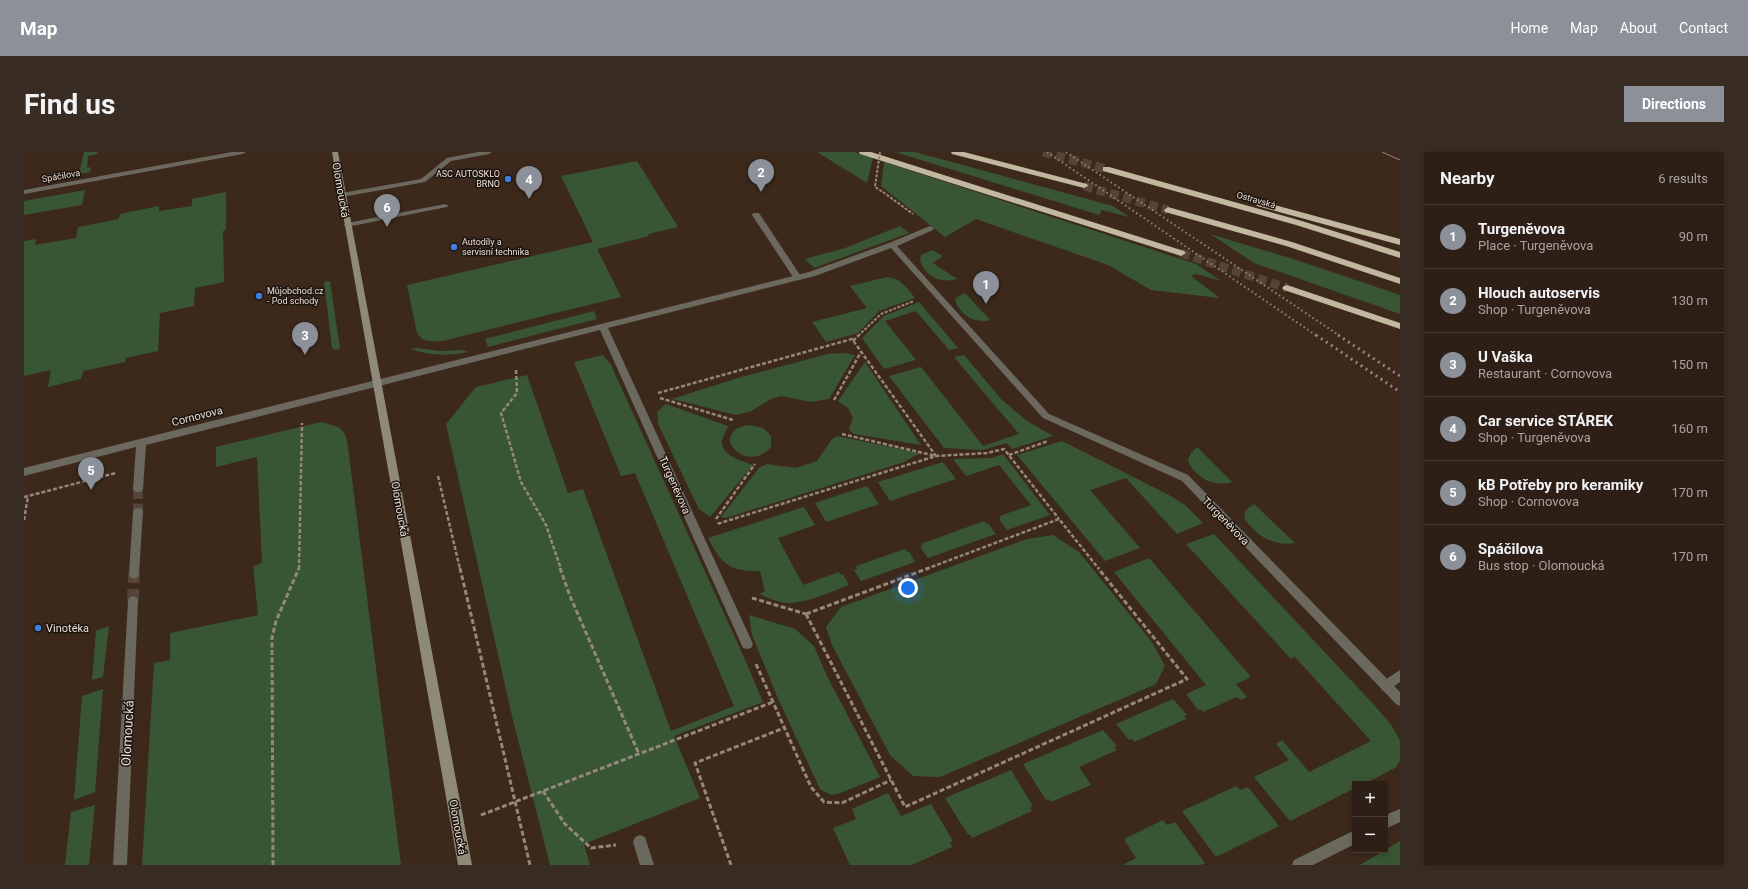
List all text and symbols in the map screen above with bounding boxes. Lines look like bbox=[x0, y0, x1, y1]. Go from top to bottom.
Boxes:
text: Map bbox=[20, 17, 58, 40]
text: Home bbox=[1510, 20, 1548, 36]
text: Map bbox=[1570, 20, 1598, 36]
text: About bbox=[1620, 20, 1657, 36]
text: Contact bbox=[1679, 20, 1728, 36]
button: Directions bbox=[1624, 86, 1724, 122]
text: Find us bbox=[24, 88, 115, 121]
pin: 2 bbox=[748, 159, 774, 192]
street label: Olomoucká bbox=[329, 161, 352, 219]
pin: 4 bbox=[516, 166, 542, 199]
street label: Spáčilova bbox=[41, 168, 81, 184]
text: Nearby bbox=[1440, 168, 1495, 188]
place label: ASC AUTOSKLO BRNO bbox=[436, 169, 500, 189]
text: 6 results bbox=[1658, 171, 1708, 186]
marker: ASC AUTOSKLO BRNO bbox=[503, 174, 513, 184]
street label: Ostravská bbox=[1235, 190, 1277, 210]
pin: 6 bbox=[374, 194, 400, 227]
text: Turgeněvova bbox=[1478, 220, 1565, 238]
text: 1 bbox=[1449, 229, 1457, 244]
text: 90 m bbox=[1679, 229, 1708, 244]
place label: Autodíly a servisní technika bbox=[462, 237, 529, 257]
text: Place · Turgeněvova bbox=[1478, 238, 1593, 253]
marker: Autodíly a servisní technika bbox=[449, 242, 459, 252]
pin: 1 bbox=[973, 271, 999, 304]
text: Hlouch autoservis bbox=[1478, 284, 1600, 302]
place label: Můjobchod.cz - Pod schody bbox=[267, 286, 324, 306]
marker: Můjobchod.cz - Pod schody bbox=[254, 291, 264, 301]
text: 2 bbox=[1449, 293, 1457, 308]
text: 130 m bbox=[1671, 293, 1708, 308]
text: Shop · Turgeněvova bbox=[1478, 302, 1591, 317]
pin: 3 bbox=[292, 322, 318, 355]
text: U Vaška bbox=[1478, 348, 1533, 366]
text: 3 bbox=[1449, 357, 1457, 372]
text: 150 m bbox=[1671, 357, 1708, 372]
text: Restaurant · Cornovova bbox=[1478, 366, 1612, 381]
street label: Cornovova bbox=[170, 404, 224, 429]
text: Car service STÁREK bbox=[1478, 412, 1613, 430]
text: 4 bbox=[1449, 421, 1457, 436]
text: 160 m bbox=[1671, 421, 1708, 436]
text: Shop · Turgeněvova bbox=[1478, 430, 1591, 445]
street label: Turgeněvova bbox=[656, 454, 693, 516]
pin: 5 bbox=[78, 457, 104, 490]
text: kB Potřeby pro keramiky bbox=[1478, 476, 1643, 494]
street label: Olomoucká bbox=[388, 480, 411, 538]
text: 5 bbox=[1449, 485, 1457, 500]
text: 170 m bbox=[1671, 485, 1708, 500]
street label: Turgeněvova bbox=[1199, 494, 1252, 548]
text: Shop · Cornovova bbox=[1478, 494, 1579, 509]
text: Spáčilova bbox=[1478, 540, 1543, 558]
text: 6 bbox=[1449, 549, 1457, 564]
text: 170 m bbox=[1671, 549, 1708, 564]
text: Bus stop · Olomoucká bbox=[1478, 558, 1605, 573]
your location bbox=[898, 578, 918, 598]
place label: Vinotéka bbox=[46, 622, 89, 635]
marker: Vinotéka bbox=[33, 623, 43, 633]
street label: Olomoucká bbox=[118, 700, 137, 766]
map controls bbox=[1352, 781, 1388, 853]
button: + bbox=[1352, 781, 1388, 817]
street label: Olomoucká bbox=[446, 798, 469, 856]
button: − bbox=[1352, 817, 1388, 853]

